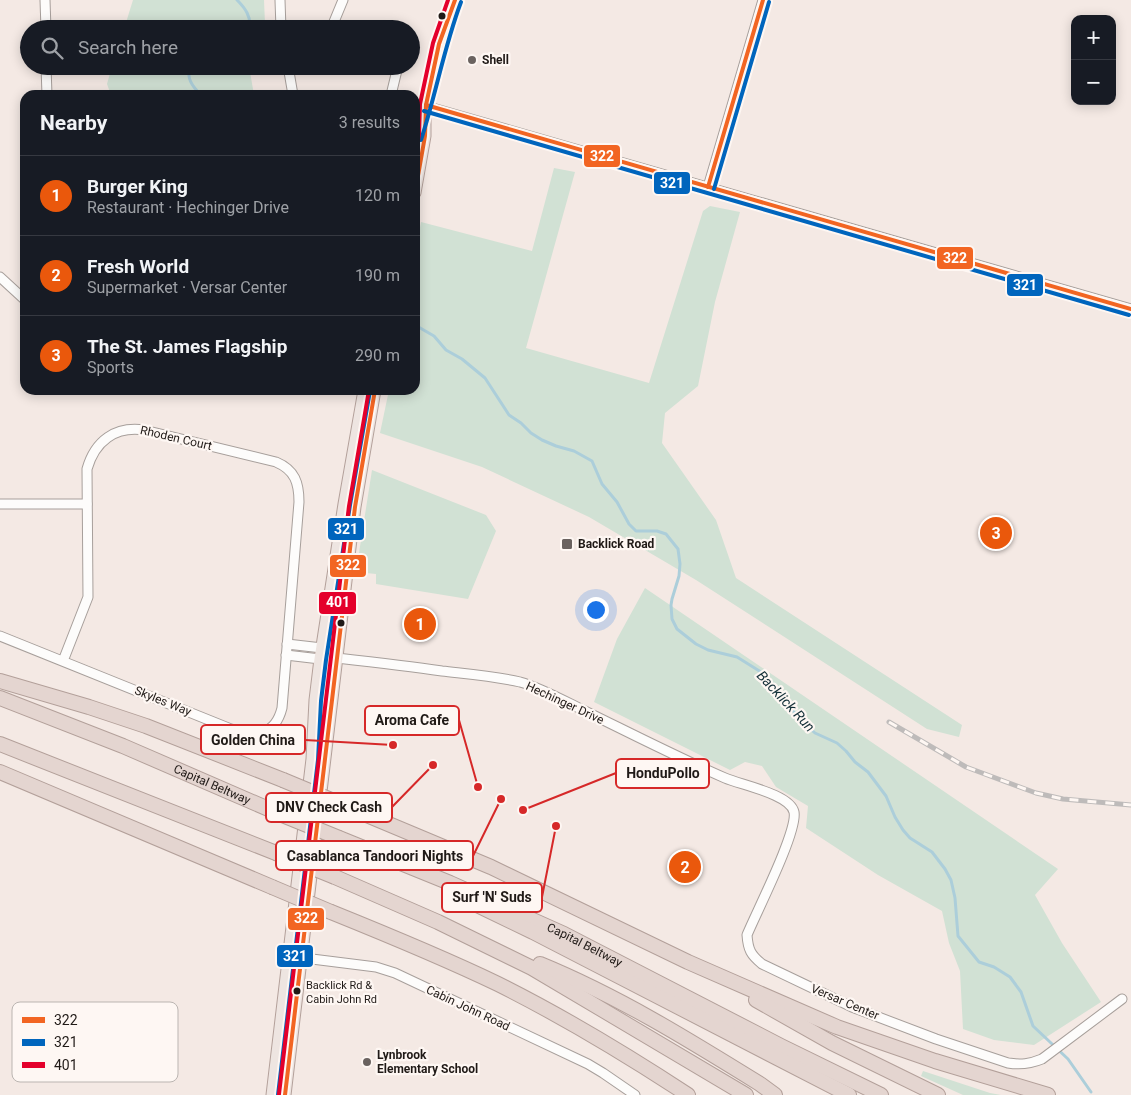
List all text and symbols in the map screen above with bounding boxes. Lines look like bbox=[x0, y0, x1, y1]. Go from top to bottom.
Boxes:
unlabelled marker bbox=[437, 11, 447, 21]
map controls bbox=[1071, 15, 1116, 105]
button: + bbox=[1071, 15, 1116, 60]
search box bbox=[20, 20, 420, 75]
icon: search bbox=[38, 34, 66, 62]
text: Search here bbox=[78, 36, 178, 59]
place label: Shell bbox=[482, 53, 509, 67]
marker: Shell bbox=[466, 54, 478, 66]
button: − bbox=[1071, 60, 1116, 105]
text: Nearby bbox=[40, 111, 107, 135]
text: 3 results bbox=[339, 113, 400, 132]
line badge: 322 bbox=[583, 144, 621, 168]
text: 322 bbox=[590, 148, 614, 164]
line badge: 321 bbox=[653, 171, 691, 195]
text: Burger King bbox=[87, 175, 188, 198]
text: 321 bbox=[660, 175, 684, 191]
text: 1 bbox=[51, 186, 61, 205]
text: 120 m bbox=[355, 186, 400, 205]
text: Restaurant · Hechinger Drive bbox=[87, 198, 289, 217]
line badge: 322 bbox=[936, 246, 974, 270]
text: 322 bbox=[943, 250, 967, 266]
text: Fresh World bbox=[87, 255, 189, 278]
text: 2 bbox=[51, 266, 61, 285]
text: 190 m bbox=[355, 266, 400, 285]
line badge: 321 bbox=[1006, 273, 1044, 297]
text: 321 bbox=[1013, 277, 1037, 293]
text: Supermarket · Versar Center bbox=[87, 278, 287, 297]
text: The St. James Flagship bbox=[87, 335, 287, 358]
text: 3 bbox=[51, 346, 61, 365]
text: 290 m bbox=[355, 346, 400, 365]
text: Sports bbox=[87, 358, 134, 377]
street label: Rhoden Court bbox=[139, 423, 213, 453]
pin: 3 bbox=[980, 514, 1012, 552]
line badge: 321 bbox=[327, 517, 365, 541]
text: 321 bbox=[334, 521, 358, 537]
marker: Backlick Road bbox=[560, 537, 574, 551]
place label: Backlick Road bbox=[578, 537, 655, 551]
line badge: 322 bbox=[329, 554, 367, 578]
text: 322 bbox=[336, 557, 360, 573]
line badge: 401 bbox=[318, 591, 357, 615]
text: 401 bbox=[326, 594, 350, 610]
your location bbox=[583, 597, 609, 623]
pin: 1 bbox=[404, 605, 436, 643]
unlabelled marker bbox=[336, 618, 346, 628]
water label: Backlick Run bbox=[754, 667, 818, 735]
street label: Hechinger Drive bbox=[524, 679, 606, 727]
street label: Skyles Way bbox=[133, 683, 194, 719]
callout: Aroma Cafe bbox=[365, 706, 459, 735]
text: Aroma Cafe bbox=[375, 712, 450, 728]
callout: Golden China bbox=[201, 725, 305, 754]
text: Golden China bbox=[211, 732, 295, 748]
callout: HonduPollo bbox=[616, 759, 709, 788]
street label: Capital Beltway bbox=[171, 762, 253, 807]
text: HonduPollo bbox=[626, 765, 700, 781]
callout: DNV Check Cash bbox=[266, 793, 392, 822]
text: DNV Check Cash bbox=[276, 799, 382, 815]
callout: Casablanca Tandoori Nights bbox=[276, 841, 473, 870]
text: Casablanca Tandoori Nights bbox=[287, 848, 463, 864]
pin: 2 bbox=[669, 848, 701, 886]
callout: Surf 'N' Suds bbox=[442, 883, 542, 912]
text: Surf 'N' Suds bbox=[452, 889, 532, 905]
line badge: 322 bbox=[287, 907, 325, 931]
text: 322 bbox=[294, 910, 318, 926]
street label: Capital Beltway bbox=[545, 920, 625, 970]
line badge: 321 bbox=[276, 944, 314, 968]
text: 321 bbox=[283, 948, 307, 964]
place label: Backlick Rd & Cabin John Rd bbox=[306, 979, 377, 1006]
street label: Versar Center bbox=[809, 981, 881, 1023]
street label: Cabin John Road bbox=[424, 982, 512, 1034]
marker: Backlick Rd & Cabin John Rd bbox=[292, 986, 302, 996]
legend bbox=[12, 1002, 178, 1082]
text: 322 bbox=[54, 1012, 78, 1028]
text: 321 bbox=[54, 1034, 78, 1050]
place label: Lynbrook Elementary School bbox=[377, 1048, 478, 1076]
marker: Lynbrook Elementary School bbox=[361, 1056, 373, 1068]
text: 401 bbox=[54, 1057, 78, 1073]

